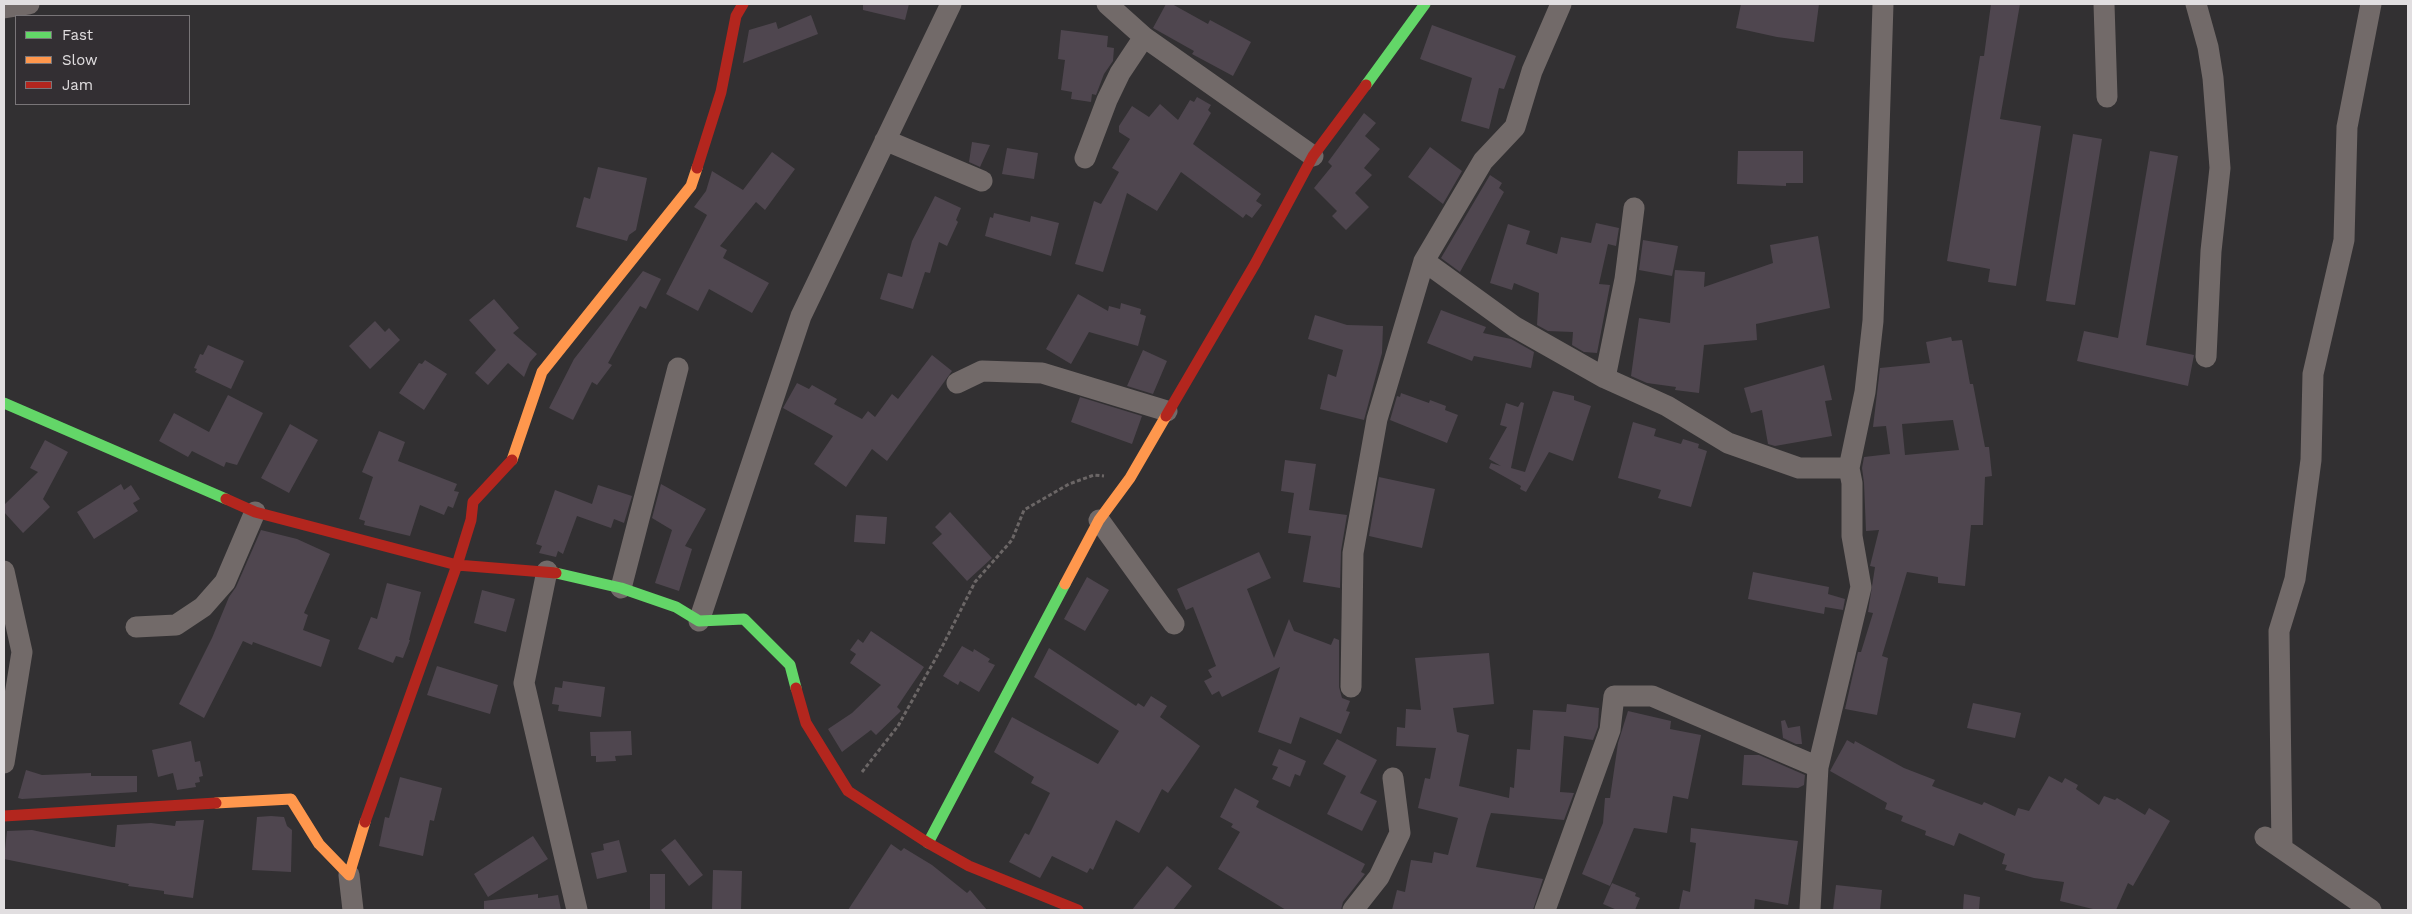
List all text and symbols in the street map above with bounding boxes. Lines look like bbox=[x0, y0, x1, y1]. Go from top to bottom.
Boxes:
legend bbox=[15, 15, 190, 105]
text: Fast bbox=[62, 26, 93, 44]
text: Slow bbox=[62, 51, 98, 69]
text: Jam bbox=[62, 76, 93, 94]

